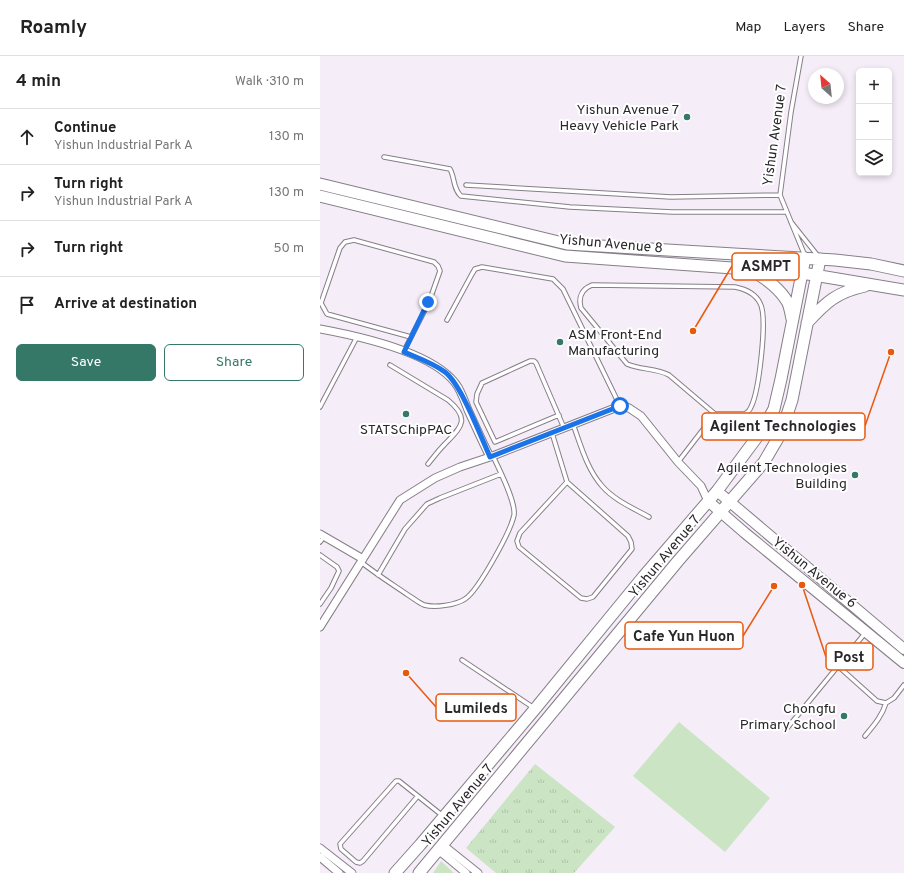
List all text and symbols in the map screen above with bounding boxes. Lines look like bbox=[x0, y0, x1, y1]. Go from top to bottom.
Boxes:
text: Roamly bbox=[20, 16, 87, 40]
text: Map bbox=[735, 19, 761, 36]
text: Layers bbox=[783, 19, 825, 36]
text: Share bbox=[847, 19, 884, 36]
north arrow bbox=[808, 68, 844, 104]
map controls bbox=[856, 68, 892, 176]
button: + bbox=[856, 68, 892, 104]
text: 4 min bbox=[16, 71, 61, 93]
text: Walk · 310 m bbox=[235, 74, 304, 90]
street label: Yishun Avenue 7 bbox=[760, 83, 791, 187]
place label: Yishun Avenue 7 Heavy Vehicle Park bbox=[560, 102, 679, 135]
button: − bbox=[856, 104, 892, 140]
marker: Yishun Avenue 7 Heavy Vehicle Park bbox=[682, 112, 692, 122]
text: Continue bbox=[54, 119, 116, 138]
icon: ahead bbox=[16, 126, 38, 148]
text: 130 m bbox=[269, 129, 304, 145]
text: Yishun Industrial Park A bbox=[54, 138, 193, 154]
button: layers bbox=[856, 140, 892, 176]
text: Turn right bbox=[54, 175, 123, 194]
icon: right bbox=[16, 182, 38, 204]
text: 130 m bbox=[269, 185, 304, 201]
text: Yishun Industrial Park A bbox=[54, 194, 193, 210]
street label: Yishun Avenue 8 bbox=[558, 231, 664, 258]
icon: right bbox=[16, 238, 38, 260]
text: Turn right bbox=[54, 239, 123, 258]
text: 50 m bbox=[274, 241, 304, 257]
callout: ASMPT bbox=[732, 253, 799, 280]
text: ASMPT bbox=[741, 258, 791, 277]
route end bbox=[419, 293, 437, 311]
icon: arrive bbox=[16, 294, 38, 316]
text: Arrive at destination bbox=[54, 295, 197, 314]
place label: ASM Front-End Manufacturing bbox=[568, 327, 662, 360]
marker: ASM Front-End Manufacturing bbox=[555, 337, 565, 347]
button: Save bbox=[16, 344, 156, 381]
button: Share bbox=[164, 344, 304, 381]
route start bbox=[611, 397, 629, 415]
marker: STATSChipPAC bbox=[401, 409, 411, 419]
callout: Agilent Technologies bbox=[702, 413, 865, 440]
text: Agilent Technologies bbox=[710, 418, 856, 437]
place label: STATSChipPAC bbox=[360, 422, 452, 439]
place label: Agilent Technologies Building bbox=[716, 460, 847, 493]
marker: Agilent Technologies Building bbox=[850, 470, 860, 480]
street label: Yishun Avenue 7 bbox=[626, 512, 705, 602]
street label: Yishun Avenue 6 bbox=[768, 534, 860, 613]
callout: Cafe Yun Huon bbox=[625, 622, 743, 649]
text: Cafe Yun Huon bbox=[633, 628, 735, 647]
callout: Post bbox=[826, 643, 873, 670]
text: Post bbox=[834, 649, 865, 668]
callout: Lumileds bbox=[436, 694, 516, 721]
text: Lumileds bbox=[444, 700, 508, 719]
place label: Chongfu Primary School bbox=[740, 701, 836, 734]
marker: Chongfu Primary School bbox=[839, 711, 849, 721]
street label: Yishun Avenue 7 bbox=[419, 761, 498, 851]

